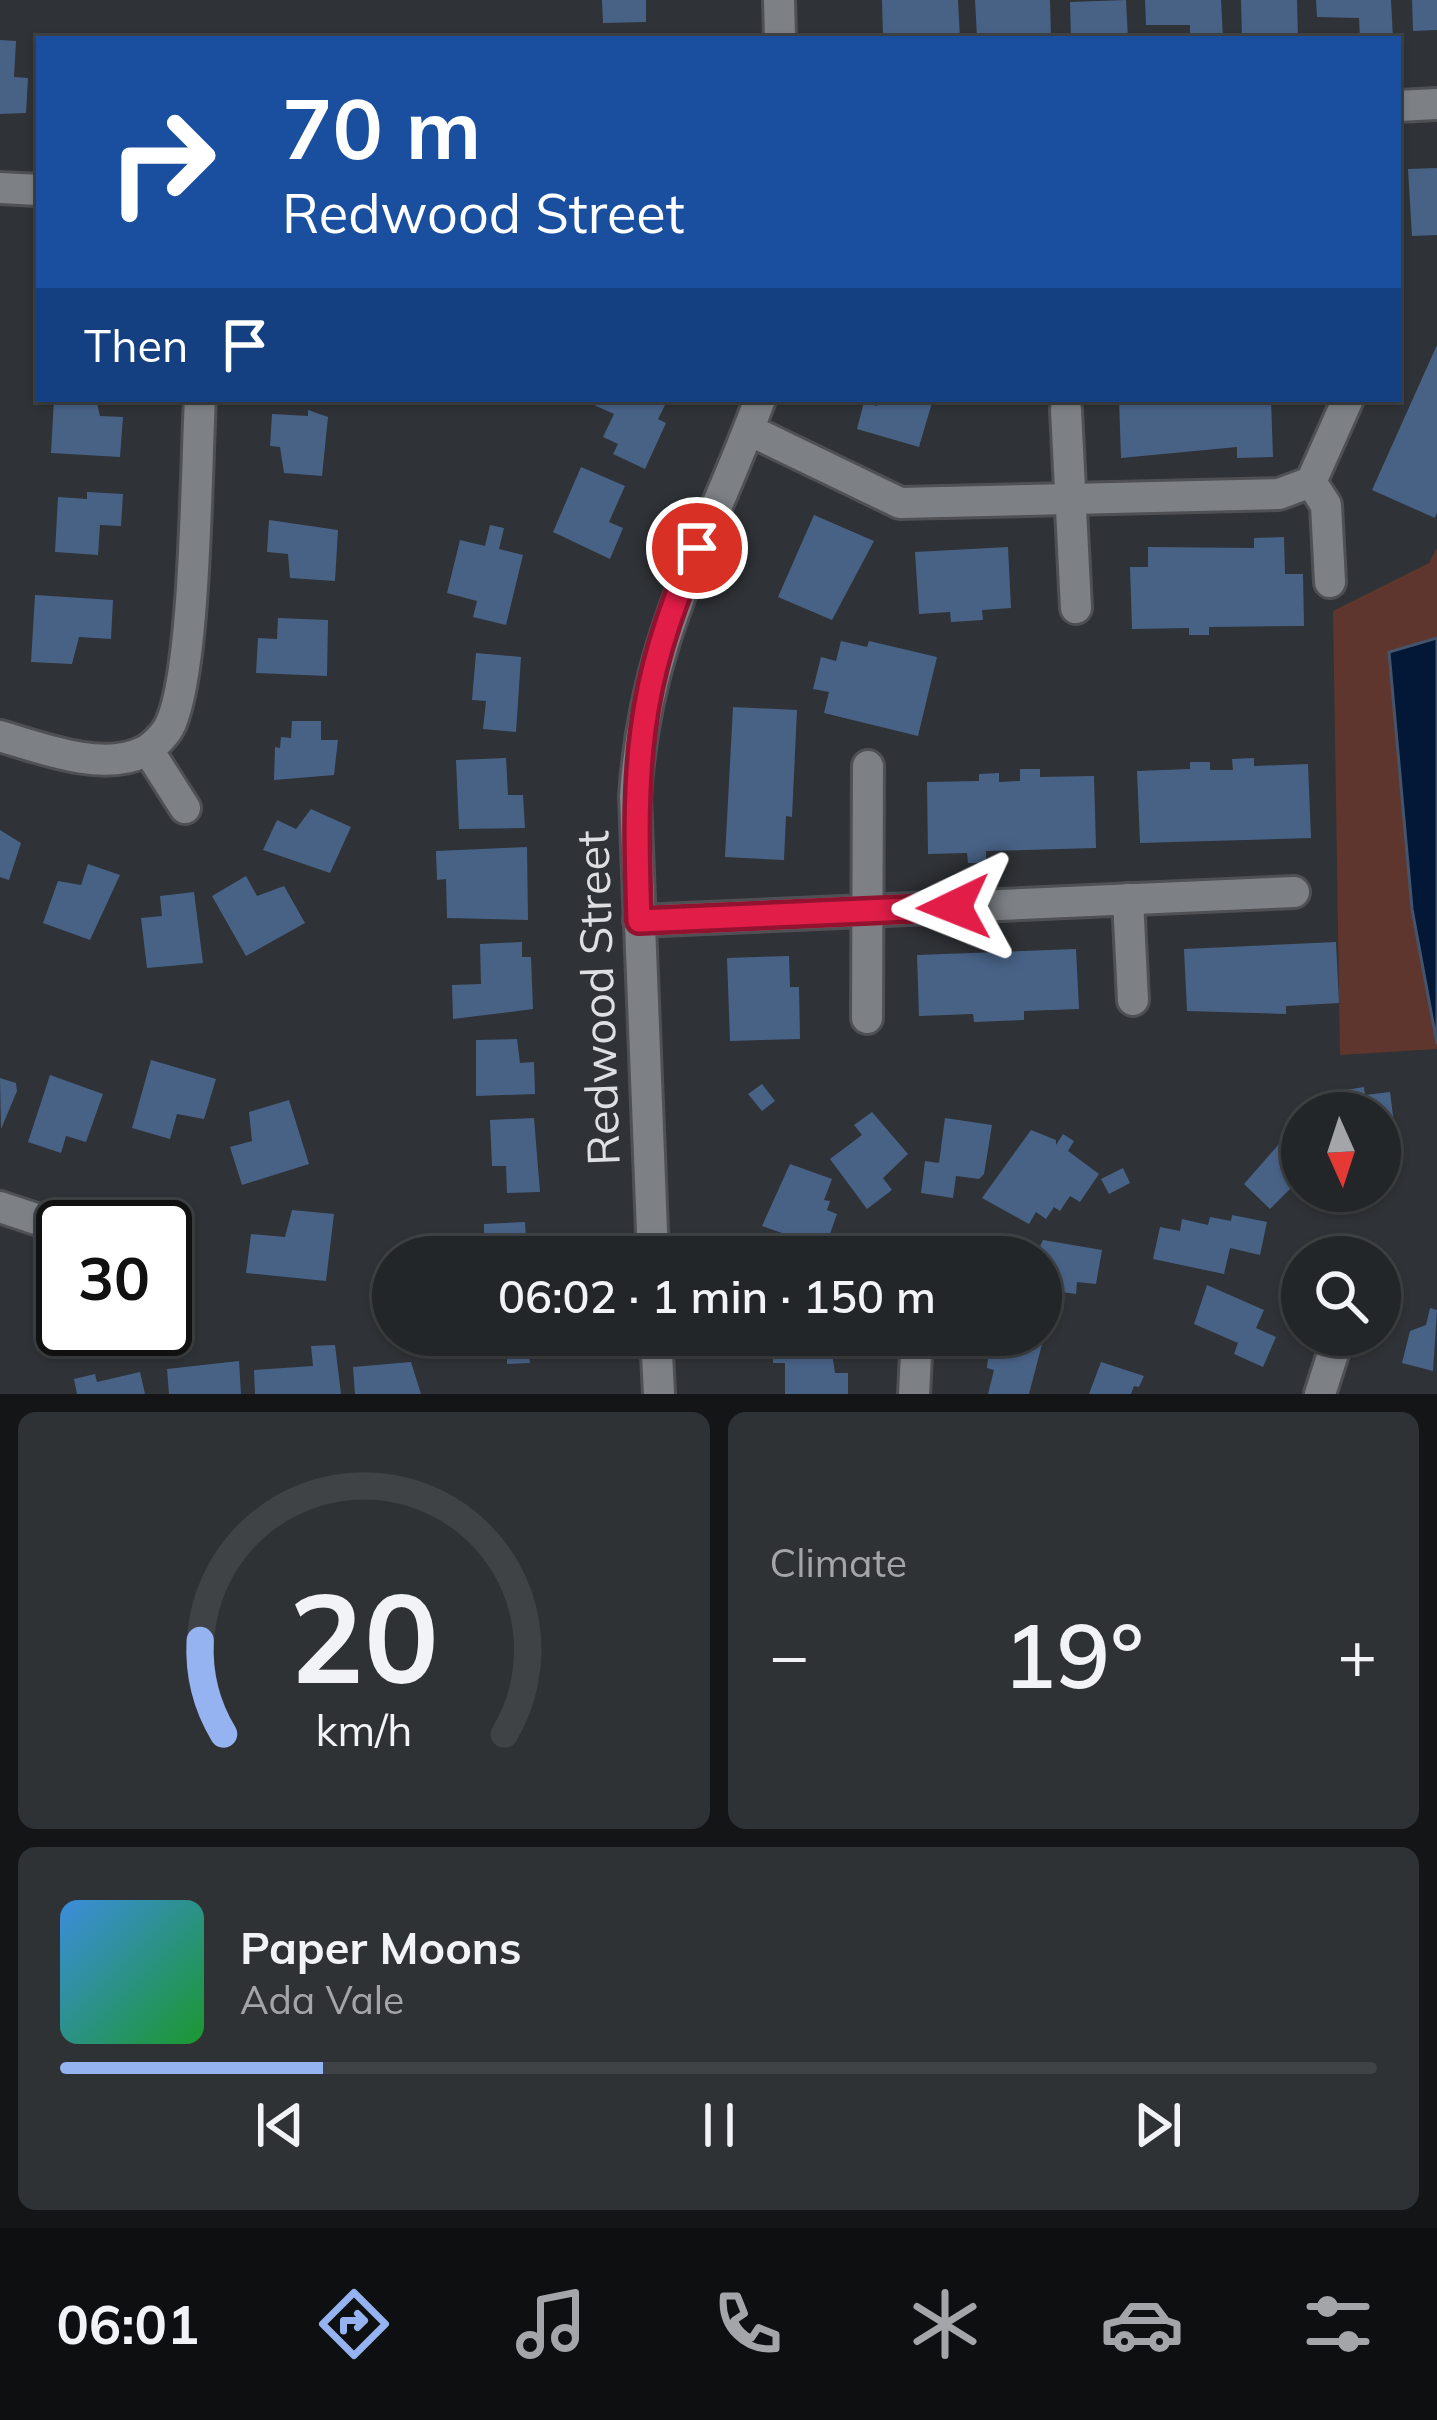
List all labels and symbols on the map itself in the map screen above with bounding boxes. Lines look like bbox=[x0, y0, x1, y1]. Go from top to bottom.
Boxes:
pin bbox=[646, 497, 748, 599]
street label: Redwood Street bbox=[563, 829, 631, 1167]
position arrow bbox=[891, 844, 1017, 970]
north arrow bbox=[1281, 1092, 1401, 1212]
speed limit sign: 30 bbox=[36, 1200, 192, 1356]

